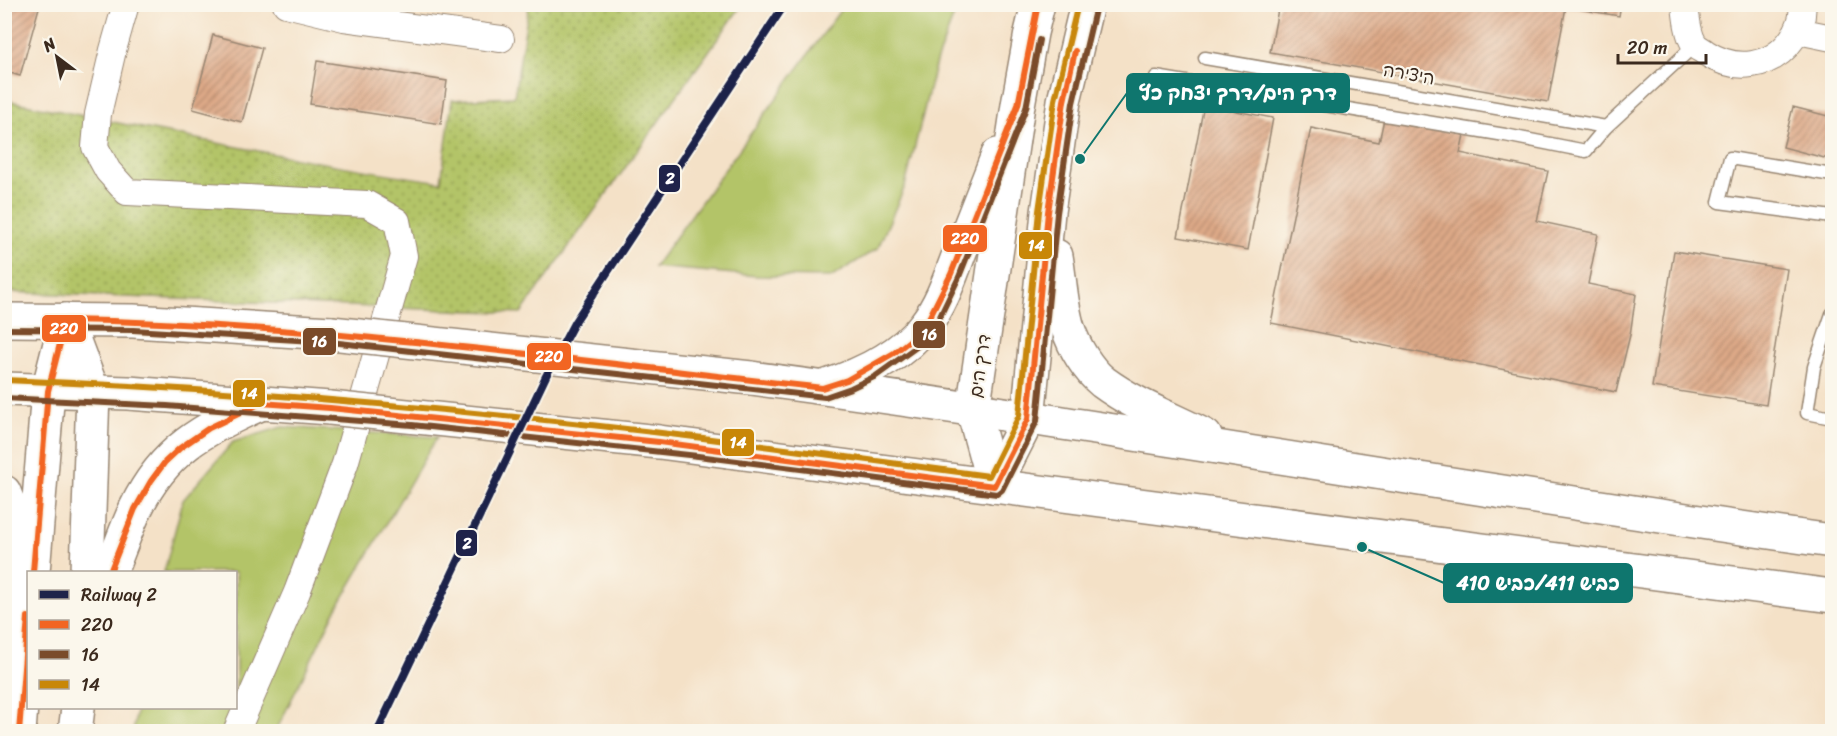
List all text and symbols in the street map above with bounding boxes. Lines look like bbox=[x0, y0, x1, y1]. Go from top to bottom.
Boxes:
north arrow bbox=[27, 27, 87, 87]
scale bar bbox=[1618, 27, 1706, 65]
text: N bbox=[36, 29, 62, 60]
text: 20 m bbox=[1627, 32, 1667, 64]
street label: היצירה bbox=[1381, 54, 1437, 94]
callout: דרך הים/דרך יצחק כץ bbox=[1127, 74, 1349, 112]
text: דרך הים/דרך יצחק כץ bbox=[1139, 76, 1337, 111]
line badge: 2 bbox=[658, 164, 681, 193]
text: 2 bbox=[664, 164, 675, 193]
line badge: 220 bbox=[942, 224, 988, 253]
text: 220 bbox=[950, 224, 979, 253]
line badge: 14 bbox=[1018, 231, 1053, 260]
text: 14 bbox=[1028, 231, 1044, 260]
line badge: 220 bbox=[41, 314, 87, 343]
text: 220 bbox=[49, 314, 78, 343]
line badge: 16 bbox=[912, 320, 946, 349]
text: 16 bbox=[921, 320, 937, 349]
line badge: 16 bbox=[302, 327, 337, 356]
text: 16 bbox=[311, 327, 327, 356]
street label: דרך הים bbox=[960, 332, 1000, 400]
line badge: 220 bbox=[526, 342, 572, 371]
text: 220 bbox=[534, 342, 563, 371]
line badge: 14 bbox=[232, 379, 266, 408]
text: 14 bbox=[241, 379, 257, 408]
line badge: 14 bbox=[721, 428, 755, 457]
text: 14 bbox=[730, 428, 746, 457]
line badge: 2 bbox=[455, 529, 478, 557]
text: 2 bbox=[461, 529, 472, 558]
callout: כביש 411/כביש 410 bbox=[1444, 564, 1632, 602]
text: כביש 411/כביש 410 bbox=[1455, 566, 1620, 601]
legend bbox=[27, 571, 237, 709]
text: Railway 2 bbox=[81, 579, 157, 611]
text: 220 bbox=[81, 609, 113, 641]
text: 16 bbox=[81, 639, 99, 671]
text: 14 bbox=[81, 669, 100, 701]

